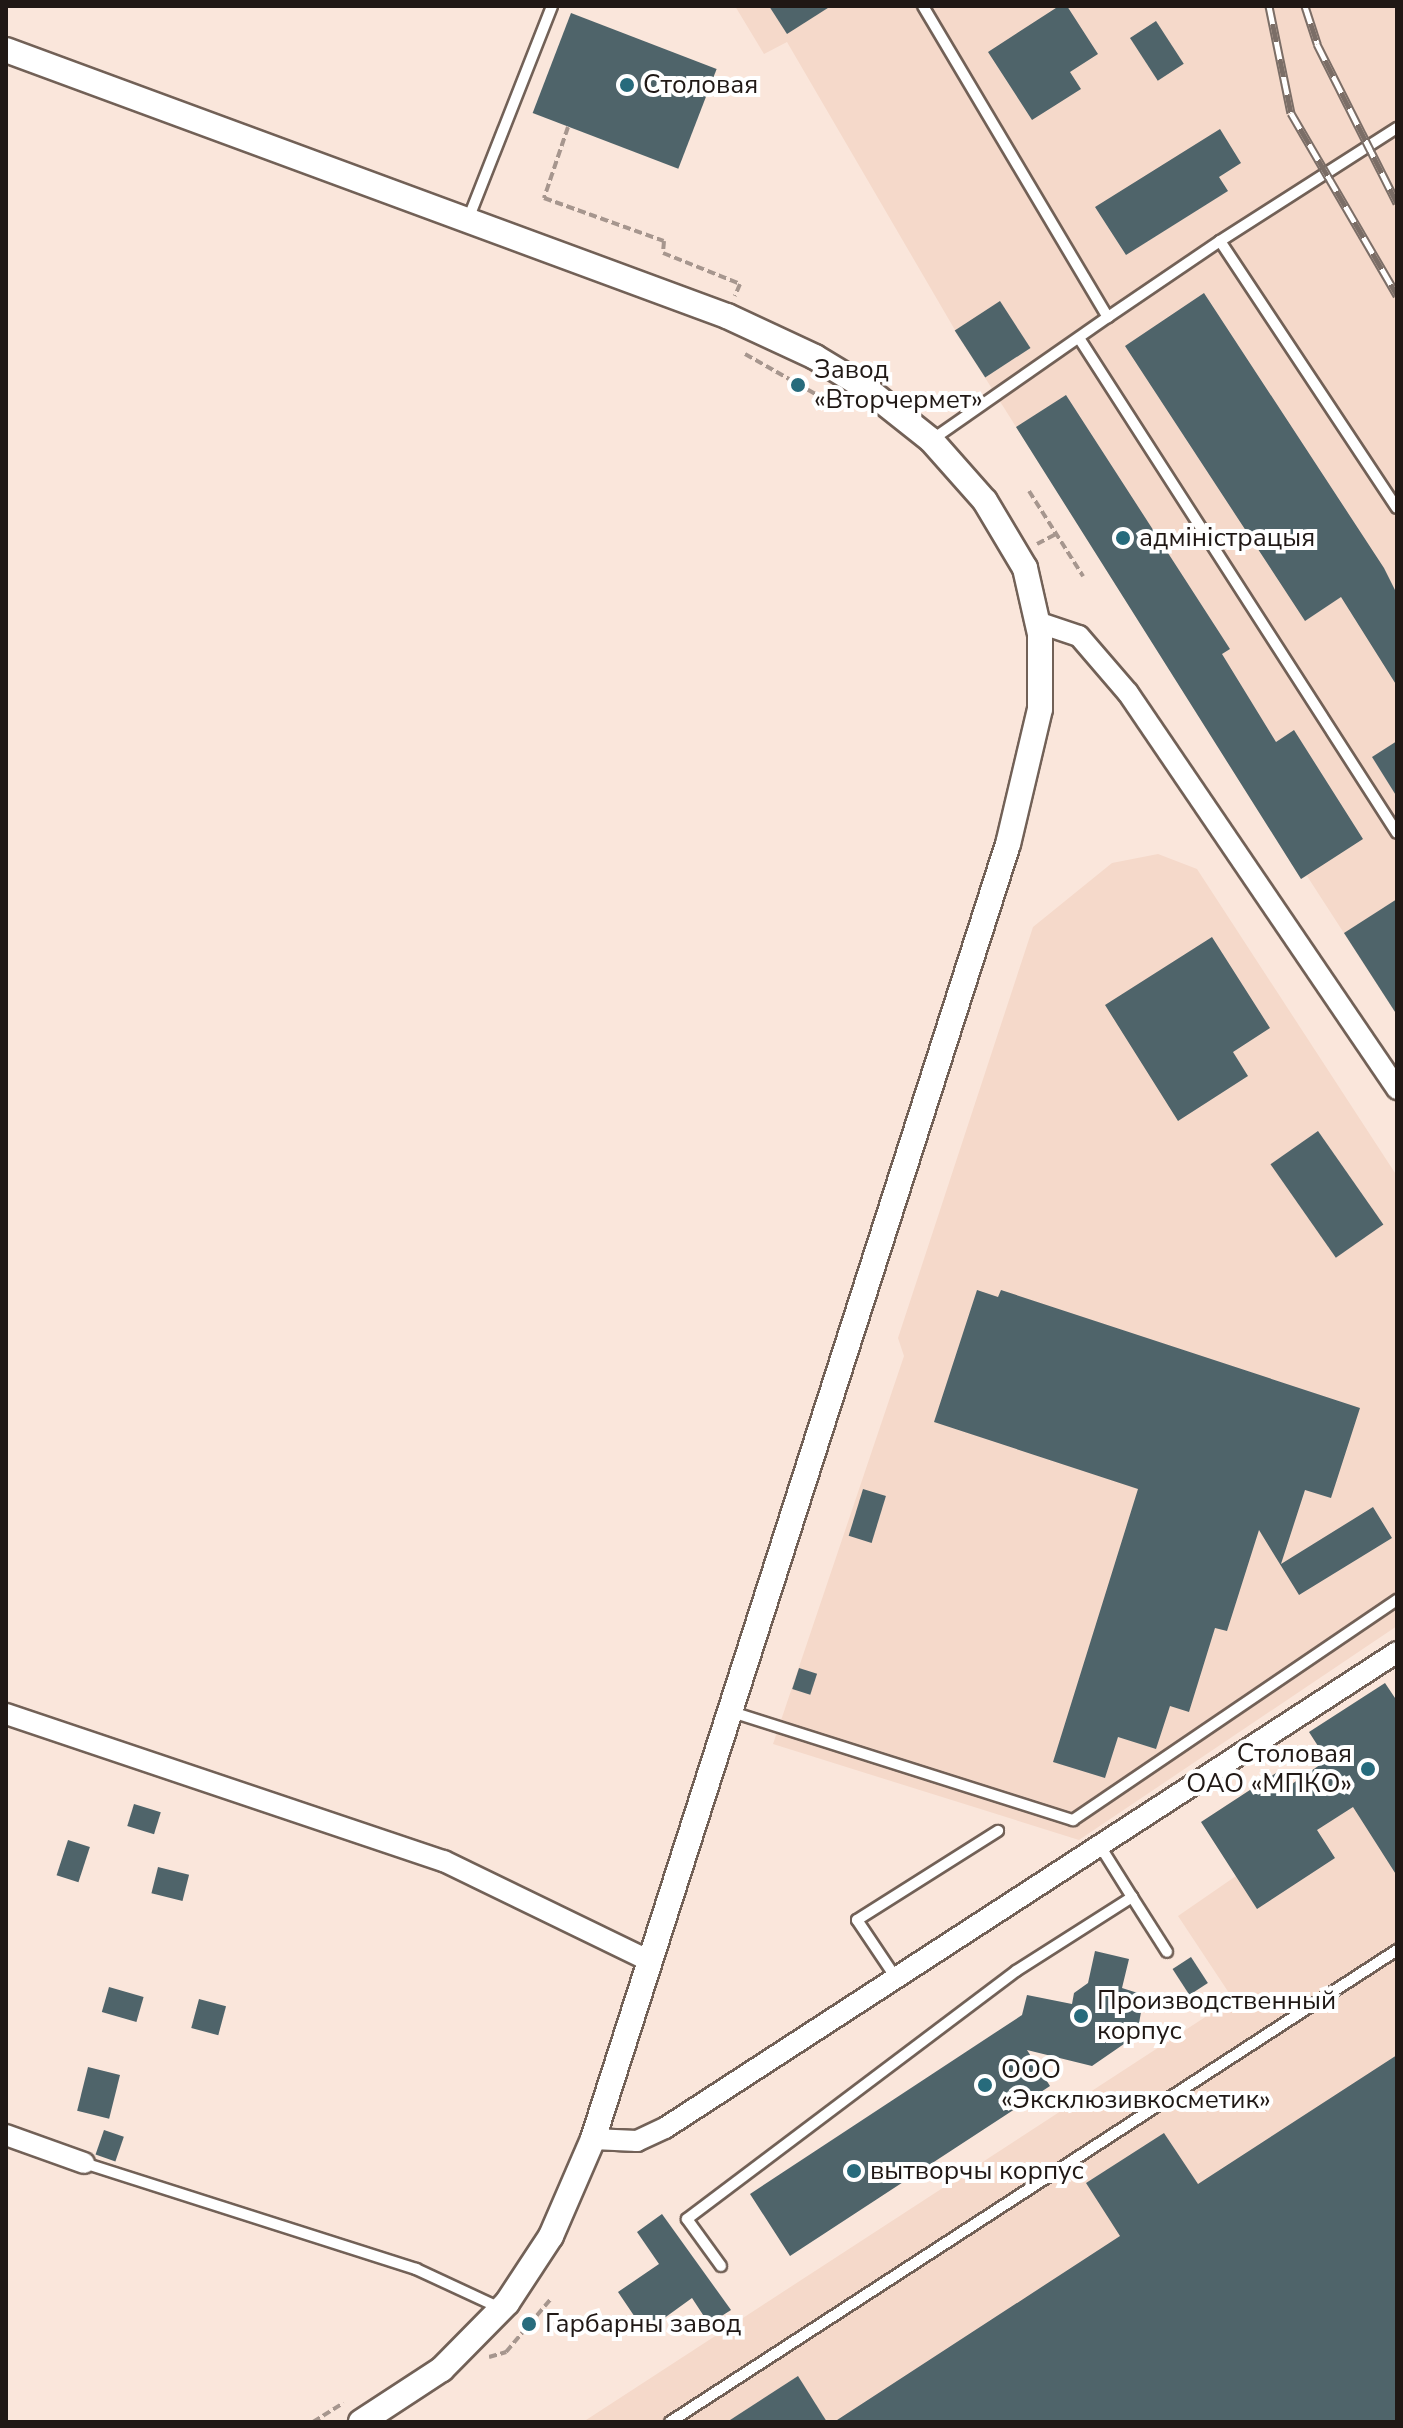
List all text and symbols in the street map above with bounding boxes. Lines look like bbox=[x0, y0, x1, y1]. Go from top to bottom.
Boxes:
place label: Столовая bbox=[643, 69, 758, 101]
marker: Столовая bbox=[618, 76, 636, 94]
place label: Завод «Вторчермет» bbox=[814, 354, 983, 416]
marker: Завод «Вторчермет» bbox=[789, 376, 807, 394]
place label: адміністрацыя bbox=[1139, 522, 1315, 554]
marker: адміністрацыя bbox=[1114, 529, 1132, 547]
place label: Столовая ОАО «МПКО» bbox=[1186, 1738, 1352, 1800]
marker: Столовая ОАО «МПКО» bbox=[1359, 1760, 1377, 1778]
place label: Производственный корпус bbox=[1097, 1985, 1336, 2046]
marker: Производственный корпус bbox=[1072, 2007, 1090, 2025]
place label: ООО «Эксклюзивкосметик» bbox=[1001, 2054, 1271, 2116]
marker: ООО «Эксклюзивкосметик» bbox=[976, 2076, 994, 2094]
place label: вытворчы корпус bbox=[870, 2155, 1084, 2187]
marker: вытворчы корпус bbox=[845, 2162, 863, 2180]
place label: Гарбарны завод bbox=[545, 2308, 741, 2340]
marker: Гарбарны завод bbox=[520, 2315, 538, 2333]

